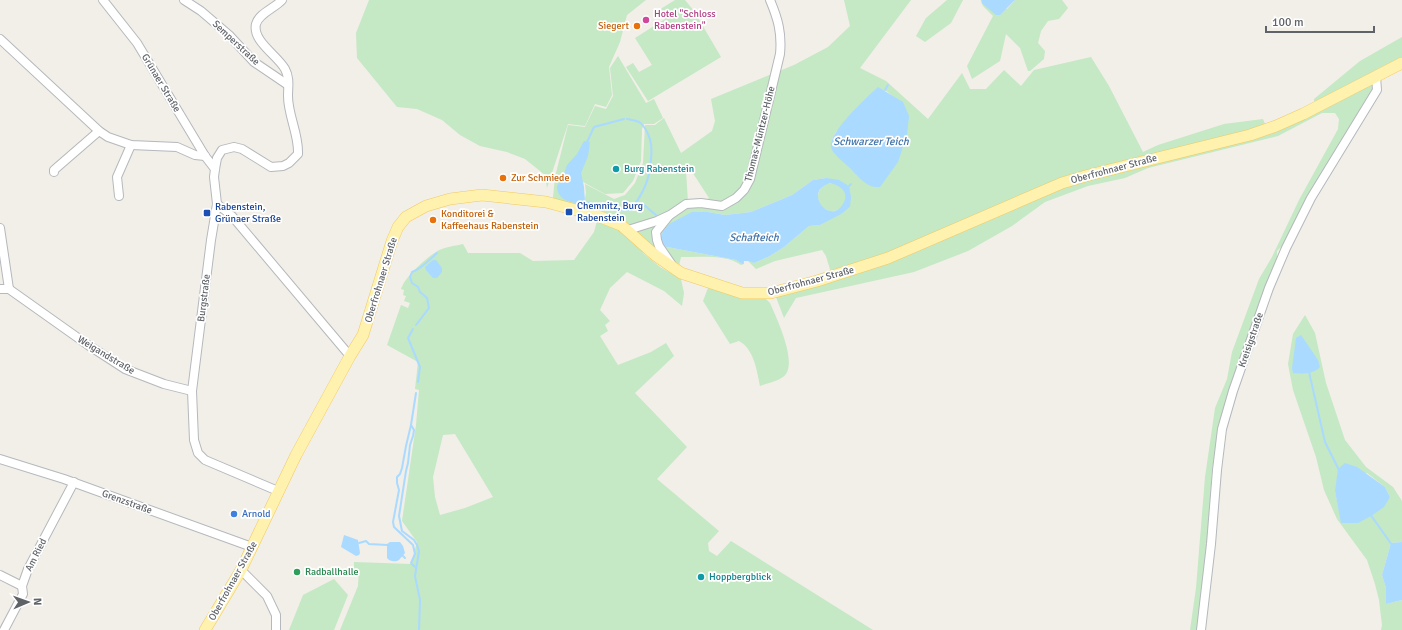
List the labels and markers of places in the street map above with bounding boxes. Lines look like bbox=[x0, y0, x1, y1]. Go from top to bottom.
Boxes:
place label: Hotel "Schloss Rabenstein" bbox=[654, 8, 716, 32]
marker: Hotel "Schloss Rabenstein" bbox=[641, 15, 651, 25]
place label: Siegert bbox=[598, 20, 629, 32]
marker: Siegert bbox=[632, 21, 642, 31]
place label: Burg Rabenstein bbox=[624, 163, 694, 175]
marker: Burg Rabenstein bbox=[611, 164, 621, 174]
place label: Zur Schmiede bbox=[511, 172, 569, 184]
marker: Zur Schmiede bbox=[498, 173, 508, 183]
place label: Chemnitz, Burg Rabenstein bbox=[577, 200, 643, 224]
place label: Rabenstein, Grünaer Straße bbox=[215, 201, 281, 225]
marker: Chemnitz, Burg Rabenstein bbox=[564, 207, 574, 217]
marker: Rabenstein, Grünaer Straße bbox=[202, 208, 212, 218]
place label: Konditorei & Kaffeehaus Rabenstein bbox=[441, 208, 539, 232]
marker: Konditorei & Kaffeehaus Rabenstein bbox=[428, 215, 438, 225]
place label: Arnold bbox=[242, 508, 271, 520]
marker: Arnold bbox=[229, 509, 239, 519]
place label: Radballhalle bbox=[305, 566, 359, 578]
marker: Radballhalle bbox=[292, 567, 302, 577]
place label: Hoppbergblick bbox=[709, 571, 771, 583]
marker: Hoppbergblick bbox=[696, 572, 706, 582]

